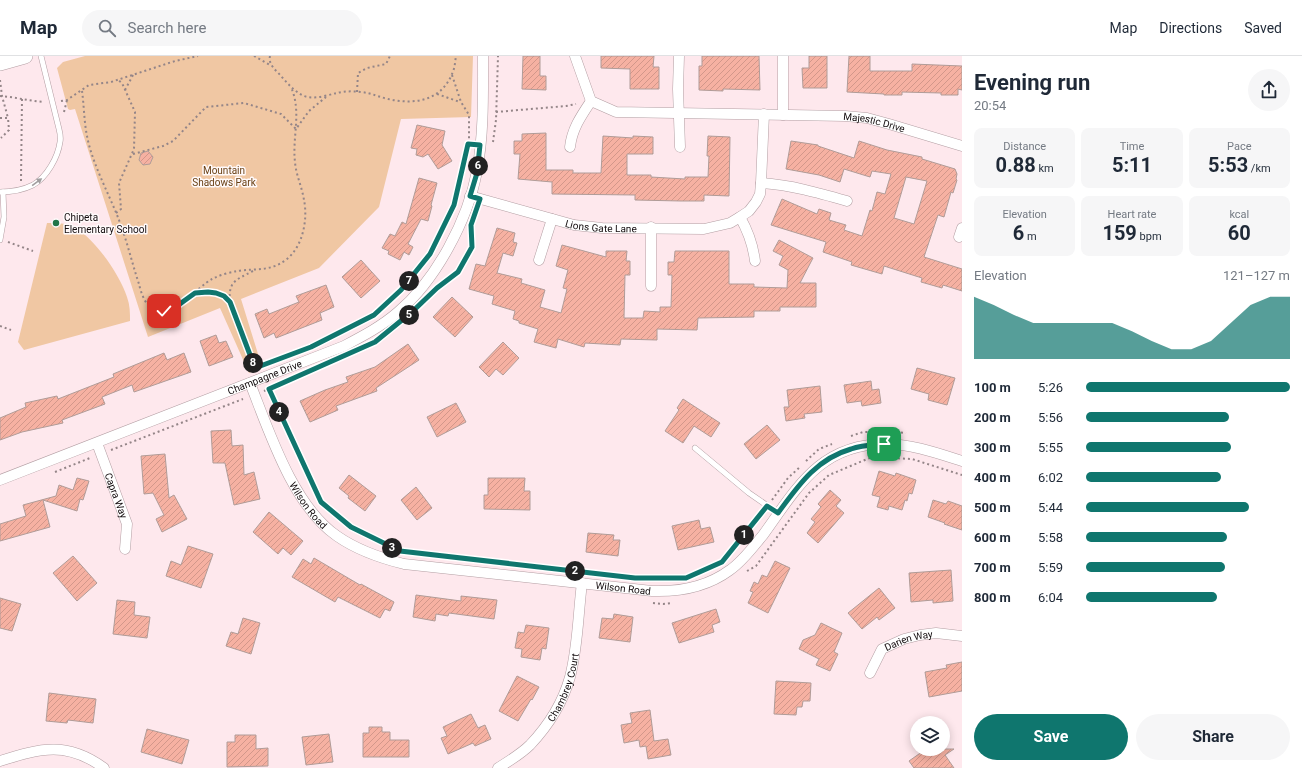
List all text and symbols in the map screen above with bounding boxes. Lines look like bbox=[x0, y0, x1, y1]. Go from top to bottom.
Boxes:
search box bbox=[82, 10, 362, 46]
text: Map bbox=[20, 16, 58, 39]
icon: search bbox=[96, 17, 118, 39]
text: Search here bbox=[128, 19, 206, 37]
text: Map bbox=[1110, 20, 1137, 36]
text: Directions bbox=[1159, 20, 1222, 36]
text: Saved bbox=[1244, 20, 1282, 36]
button: share bbox=[1248, 69, 1290, 111]
text: Evening run bbox=[974, 70, 1090, 95]
text: 20:54 bbox=[974, 98, 1006, 113]
street label: Majestic Drive bbox=[843, 110, 906, 134]
text: Distance bbox=[1003, 140, 1046, 153]
text: Time bbox=[1120, 140, 1144, 153]
text: Pace bbox=[1227, 140, 1252, 153]
text: 0.88 bbox=[996, 153, 1036, 177]
text: 5:11 bbox=[1112, 153, 1152, 177]
text: 5:53 bbox=[1208, 153, 1248, 177]
pin: 6 bbox=[468, 156, 488, 176]
text: 6 bbox=[475, 159, 481, 172]
text: km bbox=[1036, 162, 1054, 175]
text: /km bbox=[1248, 162, 1271, 175]
park label: Mountain Shadows Park bbox=[192, 165, 257, 188]
one-way arrow bbox=[31, 178, 42, 186]
text: Elevation bbox=[1002, 208, 1047, 221]
text: Heart rate bbox=[1108, 208, 1156, 221]
text: kcal bbox=[1229, 208, 1249, 221]
place label: Chipeta Elementary School bbox=[64, 212, 147, 235]
street label: Lions Gate Lane bbox=[564, 217, 637, 234]
marker: Chipeta Elementary School bbox=[51, 218, 61, 228]
text: 6 bbox=[1013, 221, 1024, 245]
text: 159 bbox=[1102, 221, 1137, 245]
text: 60 bbox=[1228, 221, 1251, 245]
text: m bbox=[1024, 230, 1037, 243]
text: bpm bbox=[1137, 230, 1162, 243]
text: Elevation bbox=[974, 268, 1027, 283]
text: 121–127 m bbox=[1223, 268, 1290, 283]
pin: 7 bbox=[399, 271, 419, 291]
text: 7 bbox=[406, 274, 412, 287]
pin bbox=[147, 294, 181, 328]
icon: check bbox=[153, 300, 175, 322]
pin: 5 bbox=[399, 305, 419, 325]
text: 5 bbox=[406, 308, 412, 321]
pin: 8 bbox=[243, 353, 263, 373]
text: 8 bbox=[250, 356, 256, 369]
street label: Champagne Drive bbox=[226, 357, 303, 396]
text: 100 m bbox=[974, 380, 1011, 395]
text: 5:26 bbox=[1038, 380, 1063, 395]
pin: 4 bbox=[269, 402, 289, 422]
text: 4 bbox=[276, 405, 282, 418]
text: 200 m bbox=[974, 410, 1011, 425]
text: 5:56 bbox=[1038, 410, 1063, 425]
pin bbox=[867, 427, 901, 461]
icon: arrive bbox=[873, 433, 895, 455]
text: 300 m bbox=[974, 440, 1011, 455]
text: 5:55 bbox=[1038, 440, 1063, 455]
text: 400 m bbox=[974, 470, 1011, 485]
text: 6:02 bbox=[1038, 470, 1063, 485]
street label: Capra Way bbox=[103, 471, 130, 520]
street label: Wilson Road bbox=[288, 480, 329, 531]
text: 500 m bbox=[974, 500, 1011, 515]
text: 5:44 bbox=[1038, 500, 1063, 515]
pin: 1 bbox=[734, 525, 754, 545]
text: 1 bbox=[741, 528, 747, 541]
text: 600 m bbox=[974, 530, 1011, 545]
text: 5:58 bbox=[1038, 530, 1063, 545]
pin: 3 bbox=[382, 538, 402, 558]
text: 3 bbox=[389, 541, 395, 554]
text: 700 m bbox=[974, 560, 1011, 575]
text: 5:59 bbox=[1038, 560, 1063, 575]
pin: 2 bbox=[565, 561, 585, 581]
text: 2 bbox=[572, 564, 578, 577]
street label: Wilson Road bbox=[595, 579, 651, 596]
text: 800 m bbox=[974, 590, 1011, 605]
text: 6:04 bbox=[1038, 590, 1063, 605]
street label: Darien Way bbox=[883, 628, 933, 653]
street label: Chambrey Court bbox=[545, 653, 580, 723]
button: Save bbox=[974, 714, 1128, 760]
button: Share bbox=[1136, 714, 1290, 760]
map controls bbox=[910, 716, 950, 756]
button: layers bbox=[910, 716, 950, 756]

